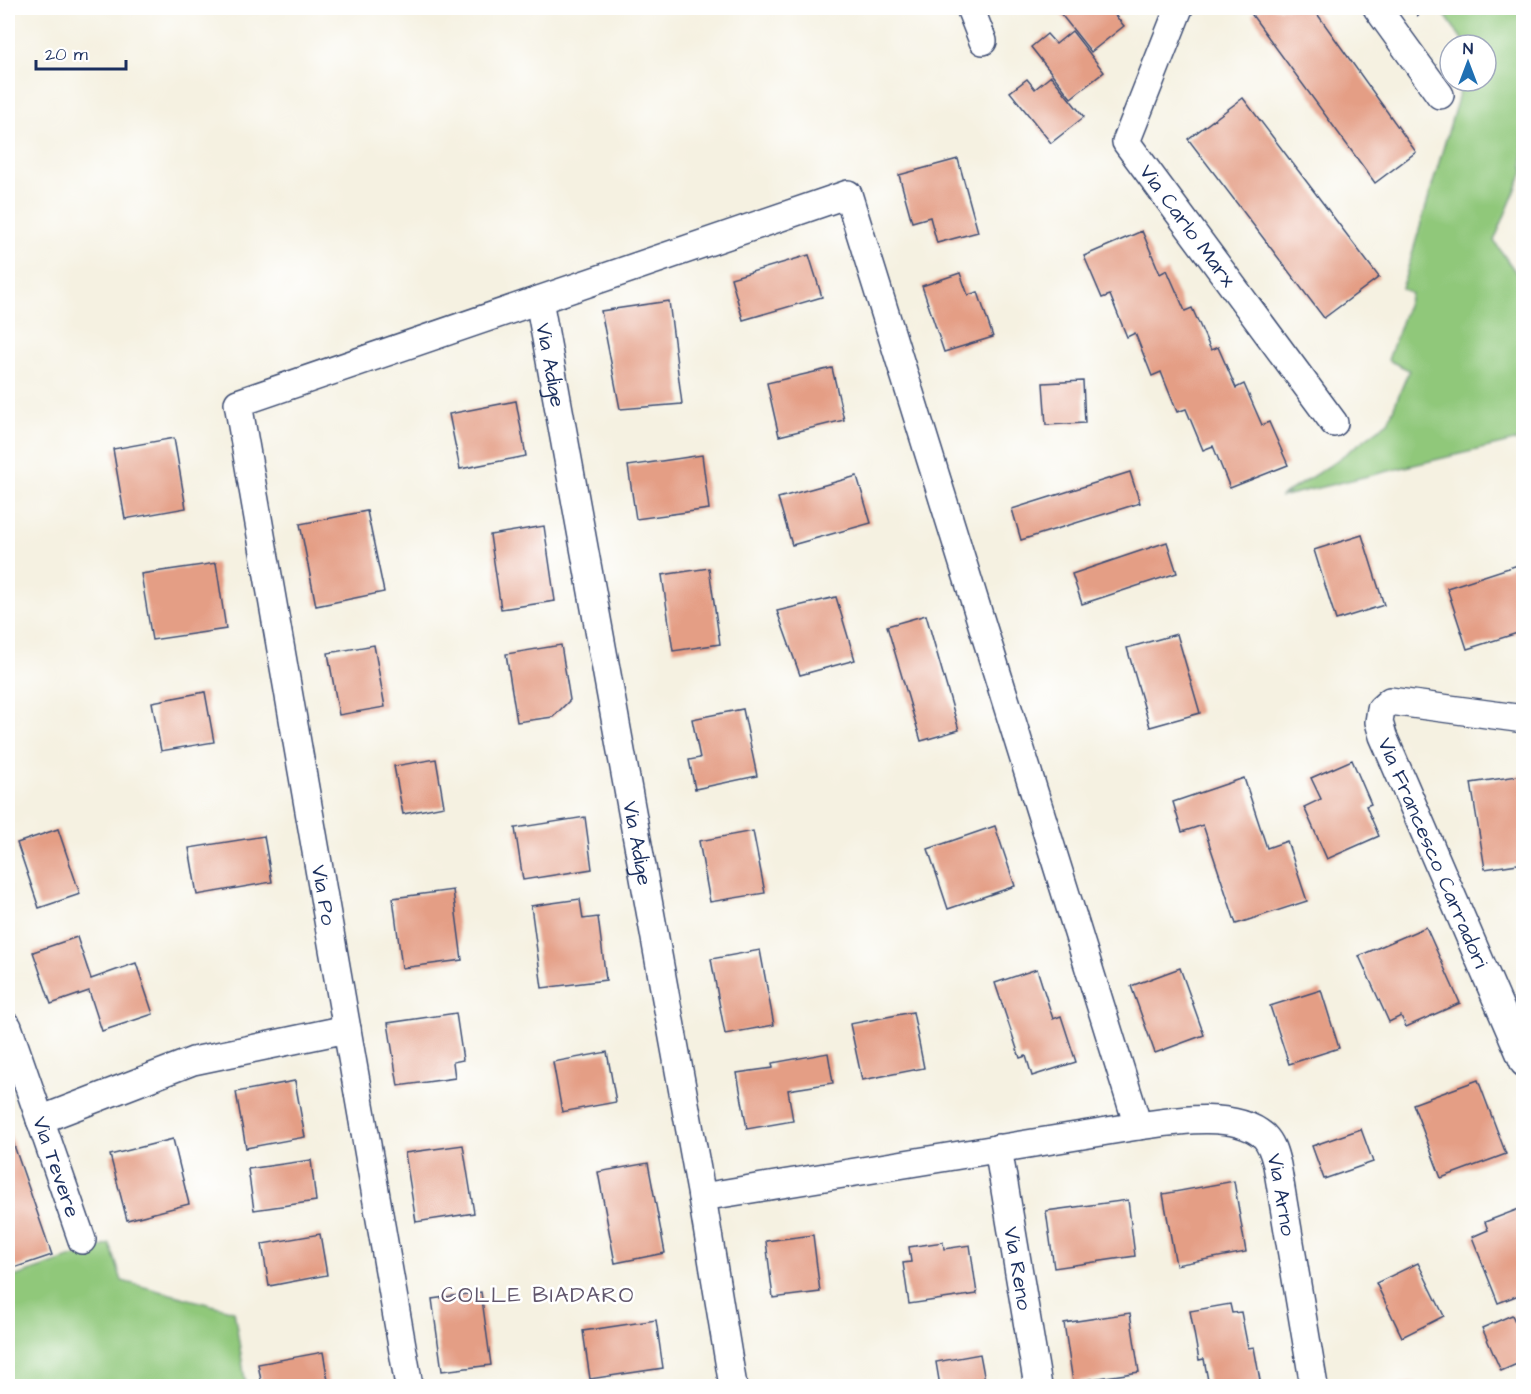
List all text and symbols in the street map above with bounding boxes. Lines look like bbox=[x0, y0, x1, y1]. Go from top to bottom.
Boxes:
scale bar bbox=[36, 33, 126, 71]
north arrow bbox=[1438, 33, 1498, 93]
text: N bbox=[1463, 38, 1473, 60]
text: 20 m bbox=[45, 42, 88, 67]
street label: Via Carlo Marx bbox=[1132, 159, 1242, 293]
street label: Via Adige bbox=[528, 321, 572, 409]
street label: Via Francesco Carradori bbox=[1370, 733, 1495, 973]
street label: Via Adige bbox=[615, 799, 659, 888]
street label: Via Po bbox=[304, 863, 343, 928]
street label: Via Tevere bbox=[25, 1113, 87, 1221]
street label: Via Arno bbox=[1260, 1150, 1303, 1238]
street label: Via Reno bbox=[996, 1225, 1039, 1312]
district label: COLLE BIADARO bbox=[441, 1280, 635, 1311]

